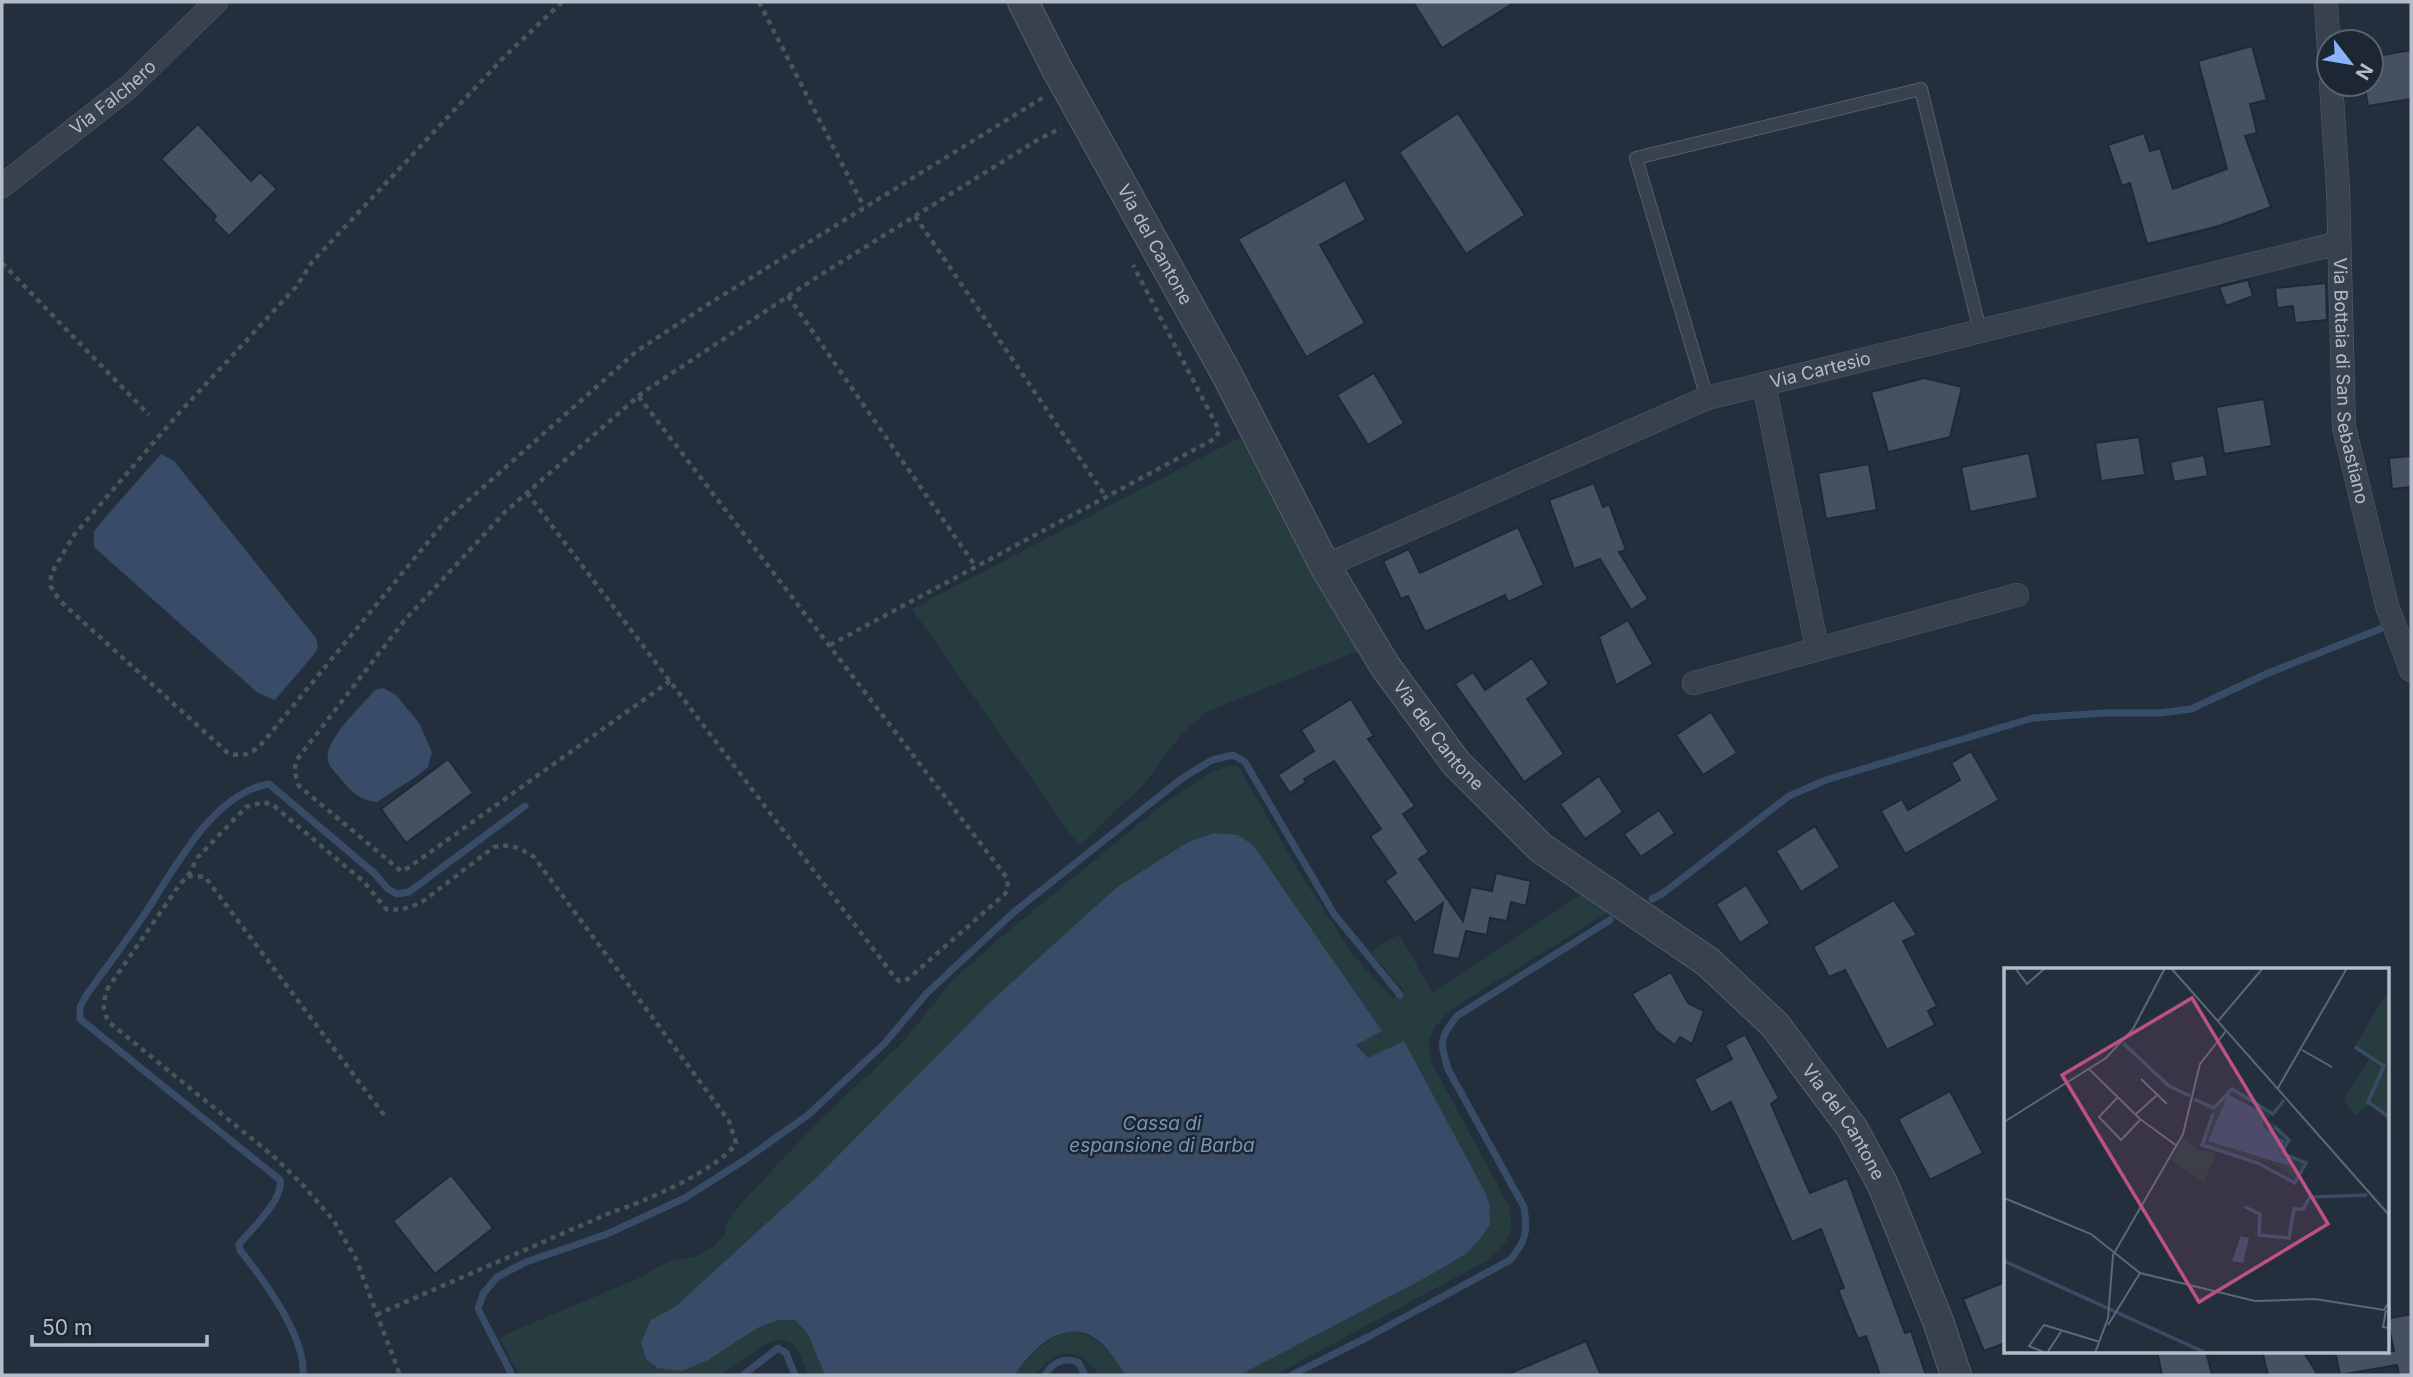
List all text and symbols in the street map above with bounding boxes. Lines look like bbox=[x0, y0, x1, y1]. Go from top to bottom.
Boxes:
north arrow bbox=[2315, 28, 2385, 98]
street label: Via Falchero bbox=[66, 56, 160, 139]
text: N bbox=[2351, 59, 2378, 84]
street label: Via del Cantone bbox=[1113, 180, 1197, 308]
street label: Via Bottaia di San Sebastiano bbox=[2330, 257, 2373, 506]
street label: Via Cartesio bbox=[1768, 347, 1873, 392]
street label: Via del Cantone bbox=[1389, 676, 1488, 794]
inset map bbox=[2004, 968, 2388, 1352]
street label: Via del Cantone bbox=[1798, 1060, 1889, 1183]
water label: Cassa di espansione di Barba bbox=[1069, 1112, 1255, 1157]
scale bar bbox=[32, 1304, 206, 1348]
text: 50 m bbox=[42, 1315, 92, 1340]

